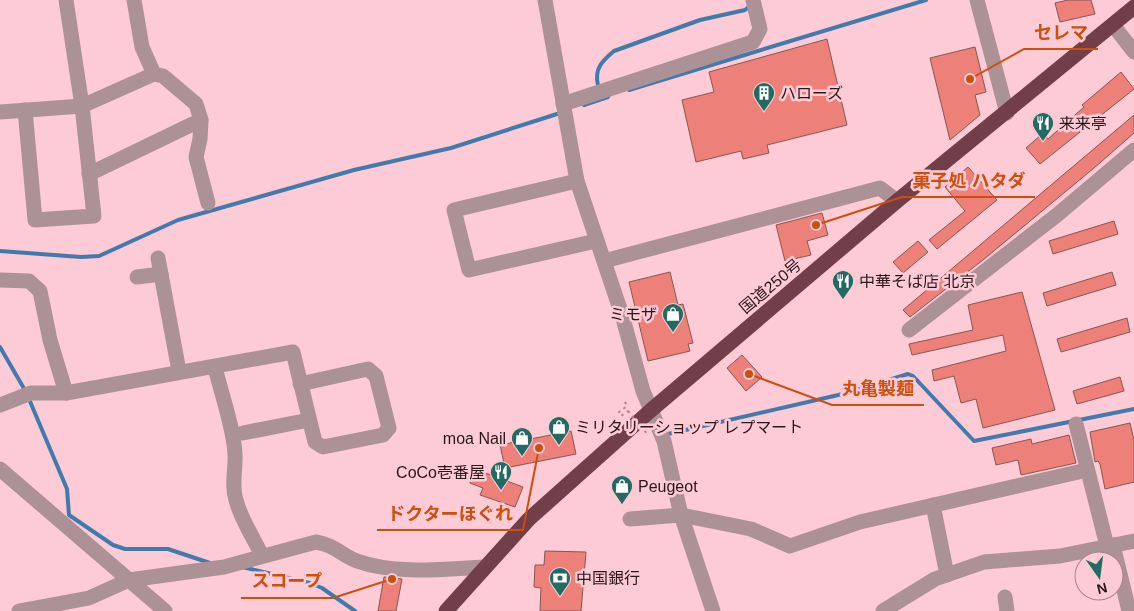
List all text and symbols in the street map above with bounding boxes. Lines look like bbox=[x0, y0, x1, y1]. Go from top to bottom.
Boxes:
callout: セレマ bbox=[1024, 16, 1098, 49]
text: セレマ bbox=[1034, 23, 1088, 43]
building icon: ハローズ bbox=[752, 81, 776, 112]
place label: ハローズ bbox=[780, 85, 843, 102]
restaurant icon: 来来亭 bbox=[1031, 111, 1055, 142]
place label: 来来亭 bbox=[1059, 115, 1107, 132]
callout: 菓子処 ハタダ bbox=[902, 164, 1035, 197]
text: 菓子処 ハタダ bbox=[912, 171, 1026, 191]
street label: 国道250号 bbox=[736, 256, 804, 317]
restaurant icon: 中華そば店 北京 bbox=[831, 269, 855, 300]
place label: 中華そば店 北京 bbox=[859, 273, 975, 290]
shop icon: ミモザ bbox=[661, 302, 685, 333]
place label: ミモザ bbox=[609, 306, 657, 323]
callout: 丸亀製麺 bbox=[832, 372, 924, 405]
text: 丸亀製麺 bbox=[842, 378, 914, 399]
shop icon: ミリタリーショップ レプマート bbox=[547, 415, 571, 446]
place label: ミリタリーショップ レプマート bbox=[575, 419, 803, 436]
shop icon: moa Nail bbox=[510, 426, 534, 457]
place label: moa Nail bbox=[443, 430, 506, 447]
restaurant icon: CoCo壱番屋 bbox=[489, 460, 513, 491]
place label: CoCo壱番屋 bbox=[396, 464, 485, 481]
shop icon: Peugeot bbox=[610, 474, 634, 505]
place label: Peugeot bbox=[638, 478, 698, 495]
callout: ドクターほぐれ bbox=[377, 497, 523, 530]
text: ドクターほぐれ bbox=[387, 504, 513, 524]
north arrow bbox=[1074, 551, 1124, 601]
callout: スコープ bbox=[241, 565, 333, 598]
bank icon: 中国銀行 bbox=[548, 566, 572, 597]
place label: 中国銀行 bbox=[576, 570, 640, 587]
text: スコープ bbox=[252, 571, 322, 591]
text: N bbox=[1095, 580, 1109, 598]

